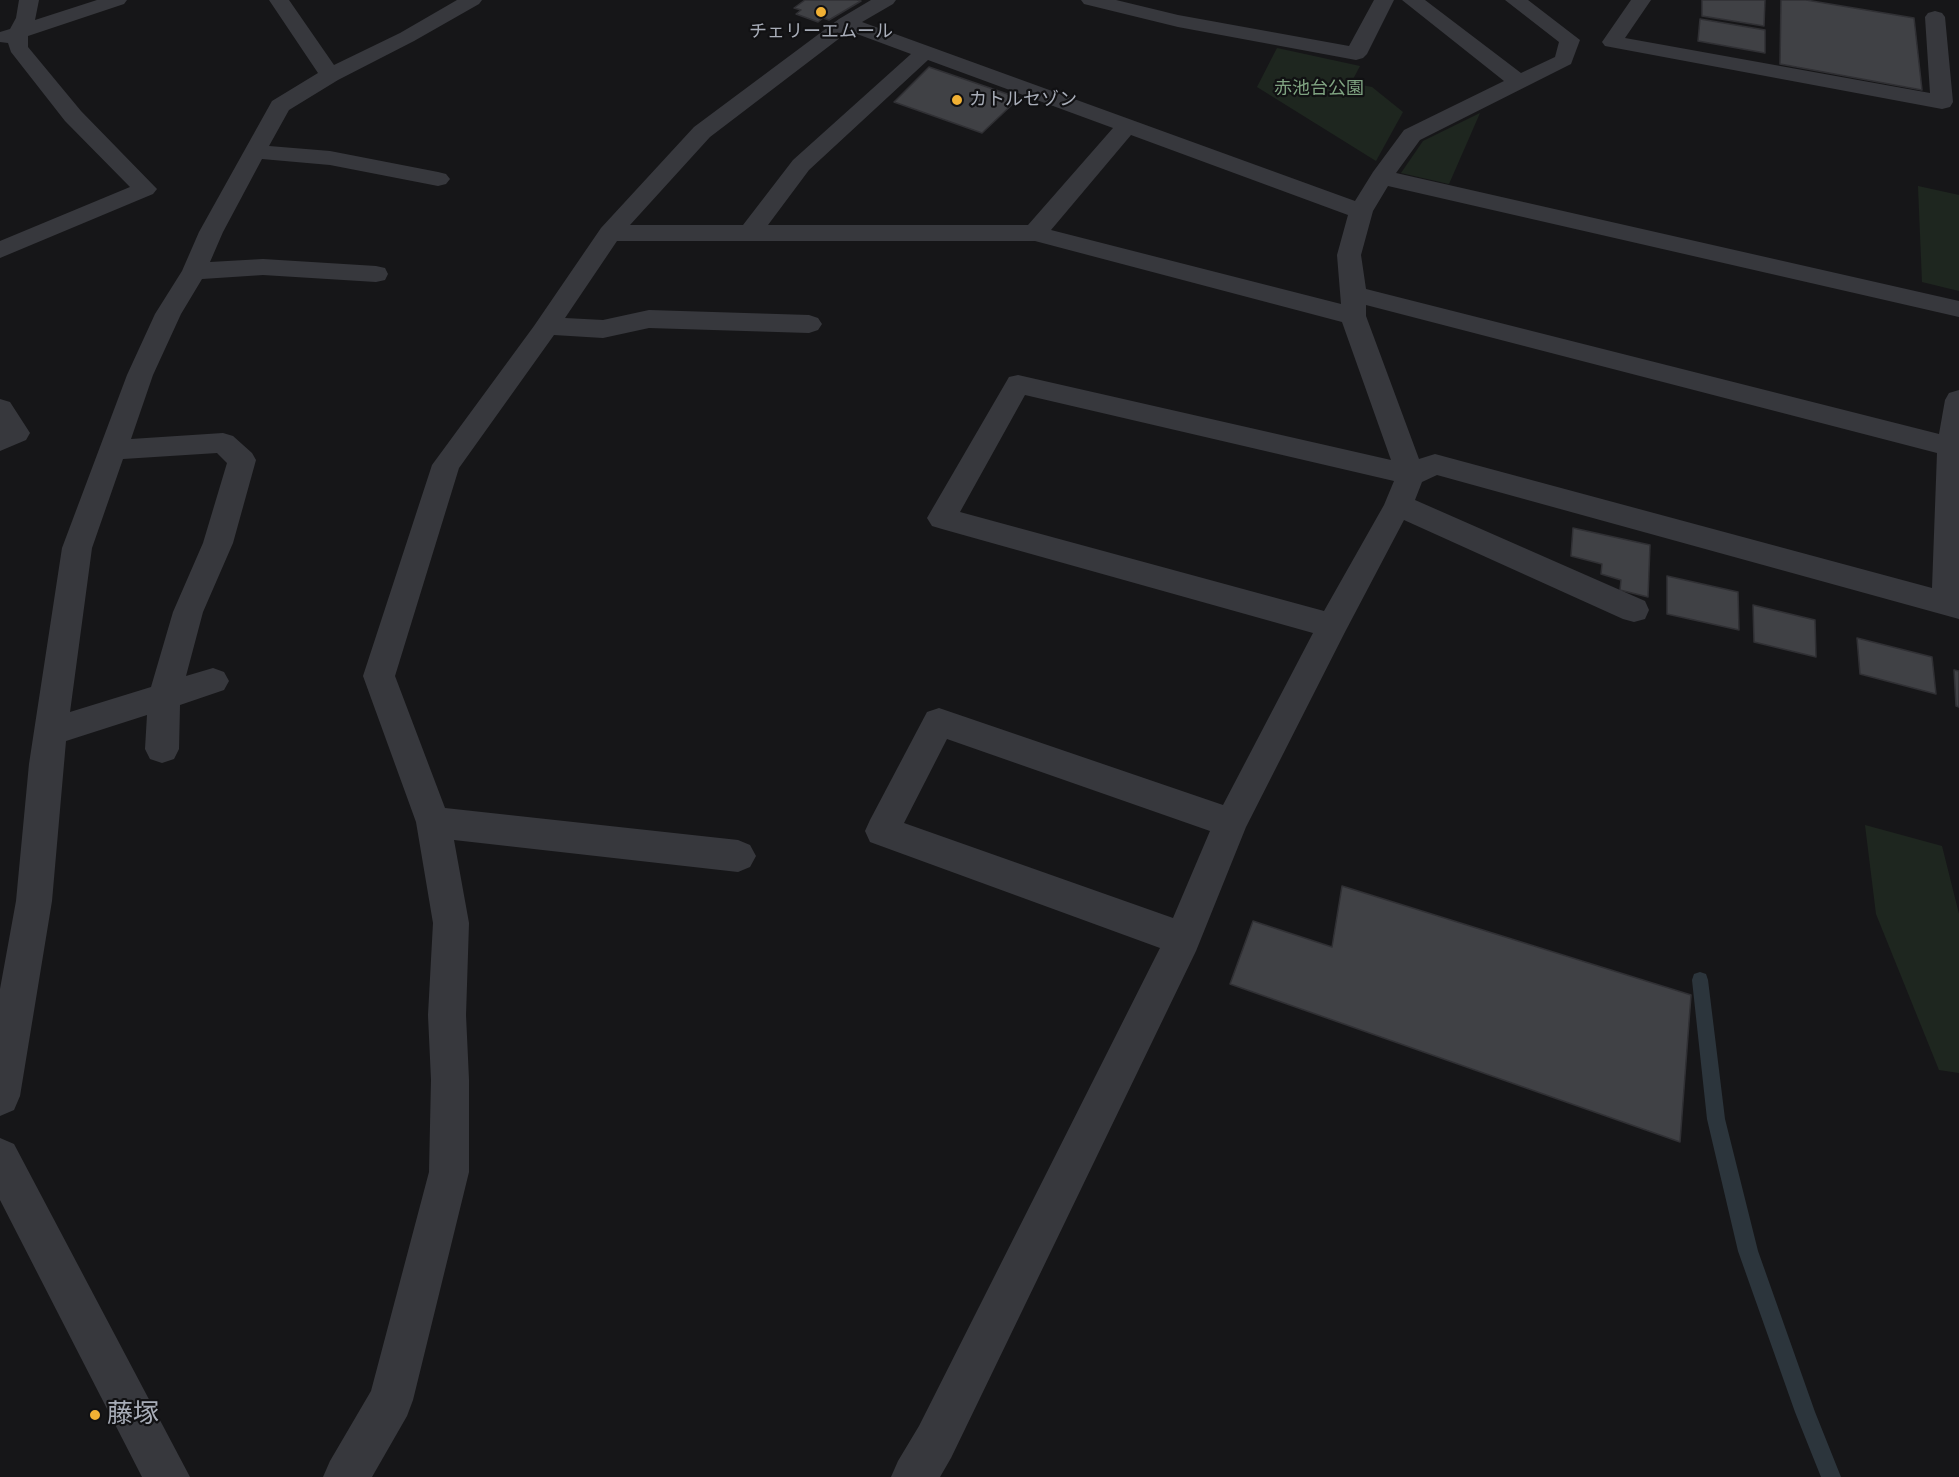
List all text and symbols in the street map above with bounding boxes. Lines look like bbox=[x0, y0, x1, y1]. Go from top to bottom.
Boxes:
marker: チェリーエムール bbox=[814, 5, 828, 19]
place label: チェリーエムール bbox=[749, 21, 893, 43]
park label: 赤池台公園 bbox=[1274, 78, 1364, 100]
place label: カトルセゾン bbox=[969, 89, 1077, 111]
marker: カトルセゾン bbox=[950, 93, 964, 107]
place label: 藤塚 bbox=[107, 1399, 159, 1431]
marker: 藤塚 bbox=[88, 1408, 102, 1422]

